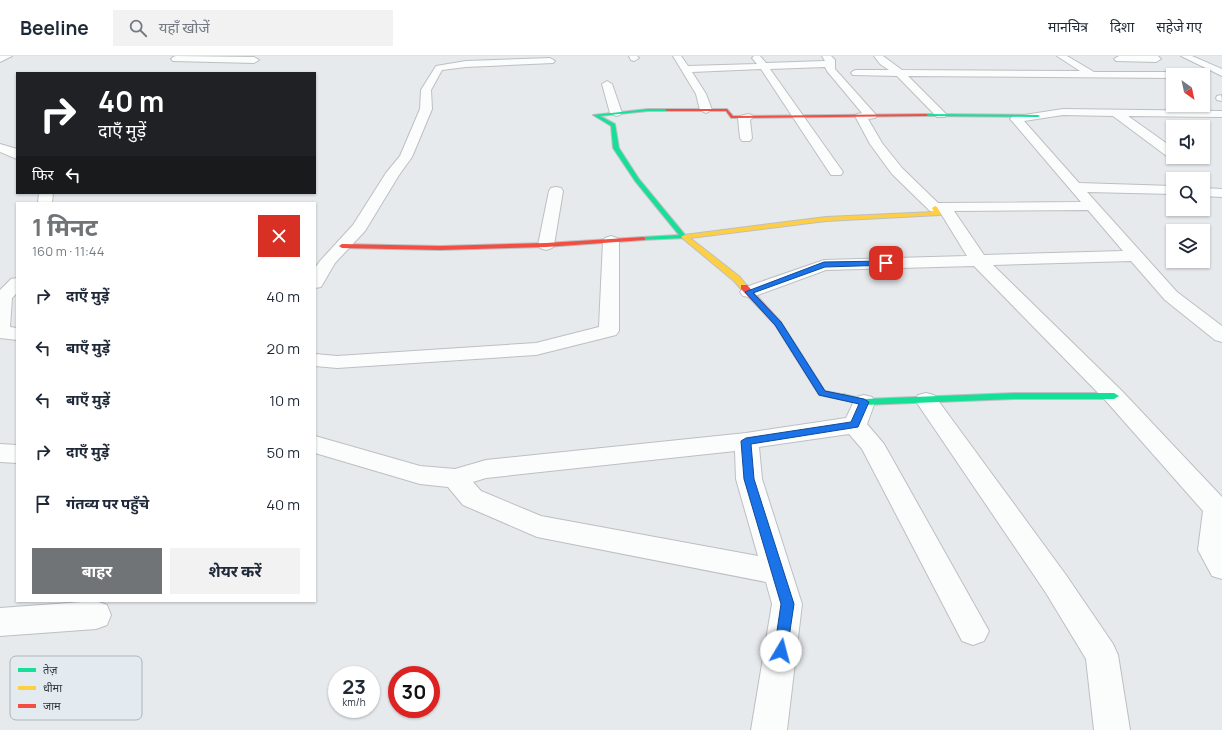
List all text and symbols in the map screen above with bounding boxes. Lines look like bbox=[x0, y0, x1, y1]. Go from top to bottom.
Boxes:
search box bbox=[113, 10, 393, 46]
text: Beeline bbox=[20, 15, 89, 41]
icon: search bbox=[127, 17, 149, 39]
text: यहाँ खोजें bbox=[159, 17, 210, 38]
text: मानचित्र bbox=[1048, 17, 1088, 36]
text: दिशा bbox=[1110, 17, 1134, 36]
text: सहेजे गए bbox=[1156, 17, 1202, 36]
north arrow bbox=[1166, 68, 1210, 112]
map controls bbox=[1166, 68, 1210, 268]
text: 40 m bbox=[98, 82, 164, 120]
icon: right bbox=[32, 88, 84, 140]
text: दाएँ मुड़ें bbox=[98, 118, 146, 142]
button: sound bbox=[1166, 120, 1210, 164]
text: फिर bbox=[32, 164, 54, 185]
icon: left bbox=[62, 164, 84, 186]
button: search bbox=[1166, 172, 1210, 216]
text: 1 मिनट bbox=[32, 210, 98, 243]
button: close bbox=[258, 215, 300, 257]
button: layers bbox=[1166, 224, 1210, 268]
text: 160 m · 11:44 bbox=[32, 242, 104, 260]
pin bbox=[869, 246, 903, 280]
icon: arrive bbox=[875, 252, 897, 274]
icon: right bbox=[32, 285, 54, 307]
text: दाएँ मुड़ें bbox=[66, 285, 109, 306]
text: 40 m bbox=[266, 286, 300, 307]
icon: left bbox=[32, 337, 54, 359]
text: बाएँ मुड़ें bbox=[66, 337, 110, 358]
text: 20 m bbox=[267, 338, 300, 359]
icon: left bbox=[32, 389, 54, 411]
text: बाएँ मुड़ें bbox=[66, 389, 110, 410]
text: 10 m bbox=[269, 390, 300, 411]
icon: right bbox=[32, 441, 54, 463]
text: दाएँ मुड़ें bbox=[66, 441, 109, 462]
text: 50 m bbox=[266, 442, 300, 463]
icon: arrive bbox=[32, 493, 54, 515]
text: गंतव्य पर पहुँचे bbox=[66, 493, 149, 514]
text: 40 m bbox=[266, 494, 300, 515]
button: बाहर bbox=[32, 548, 162, 594]
button: शेयर करें bbox=[170, 548, 300, 594]
position arrow bbox=[760, 630, 802, 672]
legend bbox=[10, 656, 142, 720]
text: तेज़ bbox=[43, 662, 58, 677]
speed limit sign: 30 bbox=[388, 666, 440, 718]
text: 23 bbox=[342, 673, 366, 700]
text: धीमा bbox=[43, 680, 62, 695]
text: km/h bbox=[342, 695, 366, 709]
text: जाम bbox=[43, 698, 61, 713]

